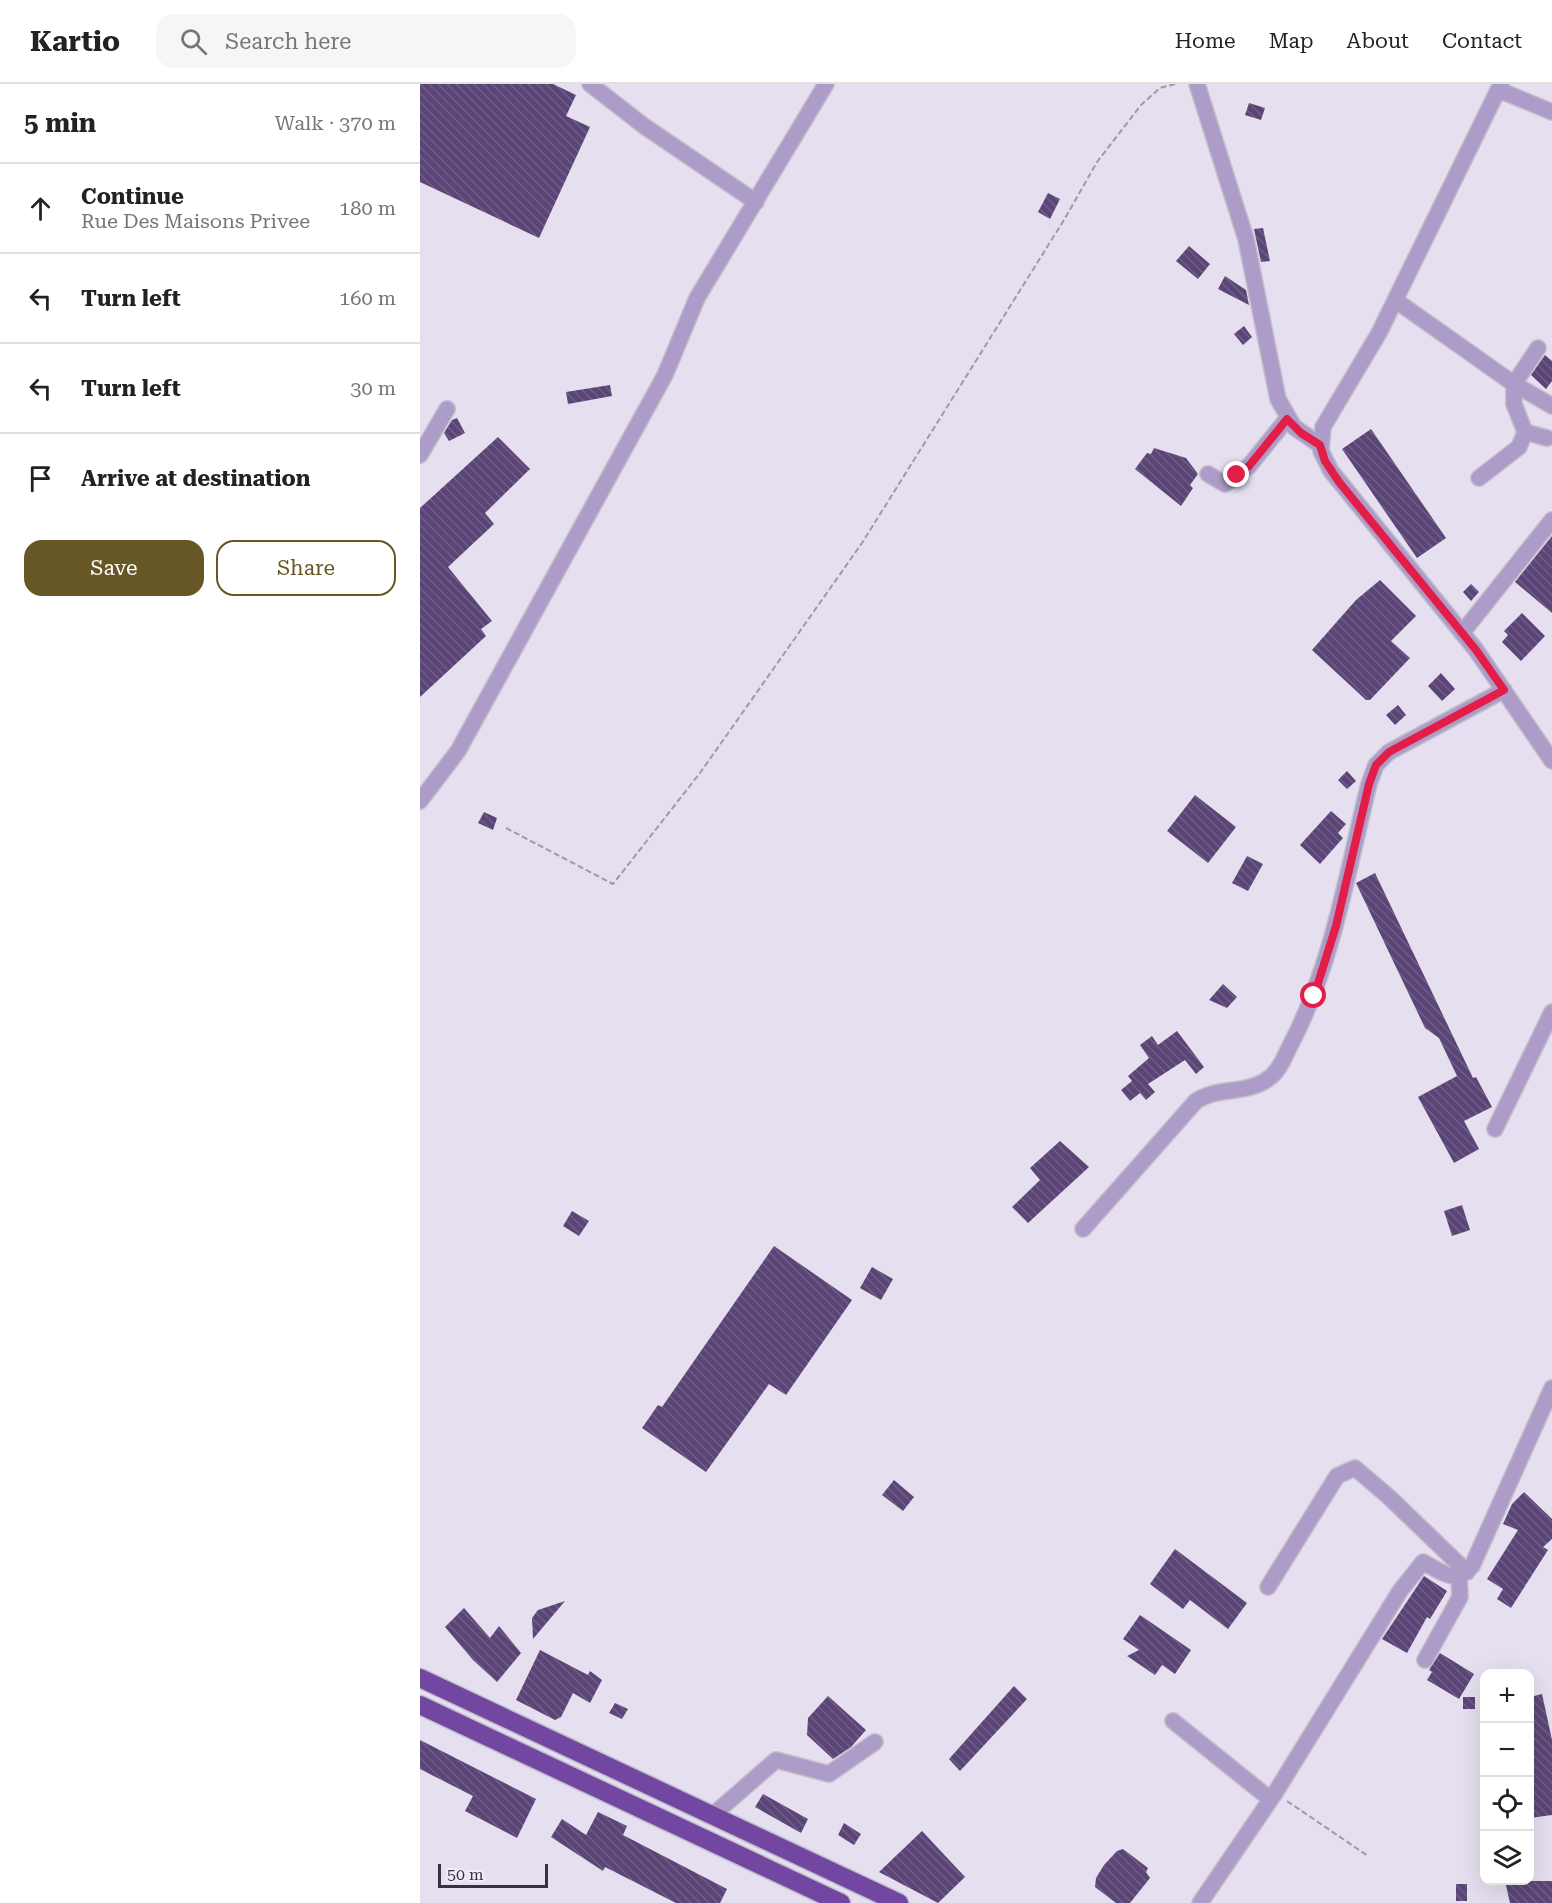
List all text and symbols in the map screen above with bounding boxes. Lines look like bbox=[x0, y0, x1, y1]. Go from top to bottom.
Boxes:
search box bbox=[156, 14, 576, 68]
text: Kartio bbox=[30, 25, 120, 58]
icon: search bbox=[177, 25, 210, 58]
text: Search here bbox=[225, 29, 351, 54]
text: Home bbox=[1175, 29, 1236, 53]
text: Map bbox=[1269, 29, 1314, 53]
text: About bbox=[1347, 29, 1409, 53]
text: Contact bbox=[1442, 29, 1522, 53]
text: 5 min bbox=[24, 108, 96, 138]
text: Walk · 370 m bbox=[275, 111, 396, 135]
text: Continue bbox=[81, 184, 184, 209]
icon: ahead bbox=[24, 192, 57, 225]
text: 180 m bbox=[339, 196, 396, 220]
text: Rue Des Maisons Privee bbox=[81, 209, 310, 233]
icon: left bbox=[24, 282, 57, 315]
text: Turn left bbox=[81, 286, 181, 311]
text: 160 m bbox=[339, 286, 396, 310]
icon: left bbox=[24, 372, 57, 405]
text: Turn left bbox=[81, 376, 181, 401]
text: 30 m bbox=[350, 376, 396, 400]
route end bbox=[1223, 461, 1249, 487]
icon: arrive bbox=[24, 462, 57, 495]
text: Arrive at destination bbox=[81, 466, 310, 491]
button: Save bbox=[24, 540, 204, 596]
button: Share bbox=[216, 540, 396, 596]
route start bbox=[1300, 982, 1326, 1008]
map controls bbox=[1480, 1669, 1534, 1885]
button: + bbox=[1480, 1669, 1534, 1723]
button: − bbox=[1480, 1723, 1534, 1777]
button: locate bbox=[1480, 1777, 1534, 1831]
button: layers bbox=[1480, 1831, 1534, 1885]
scale bar bbox=[438, 1861, 548, 1888]
text: 50 m bbox=[447, 1865, 484, 1884]

